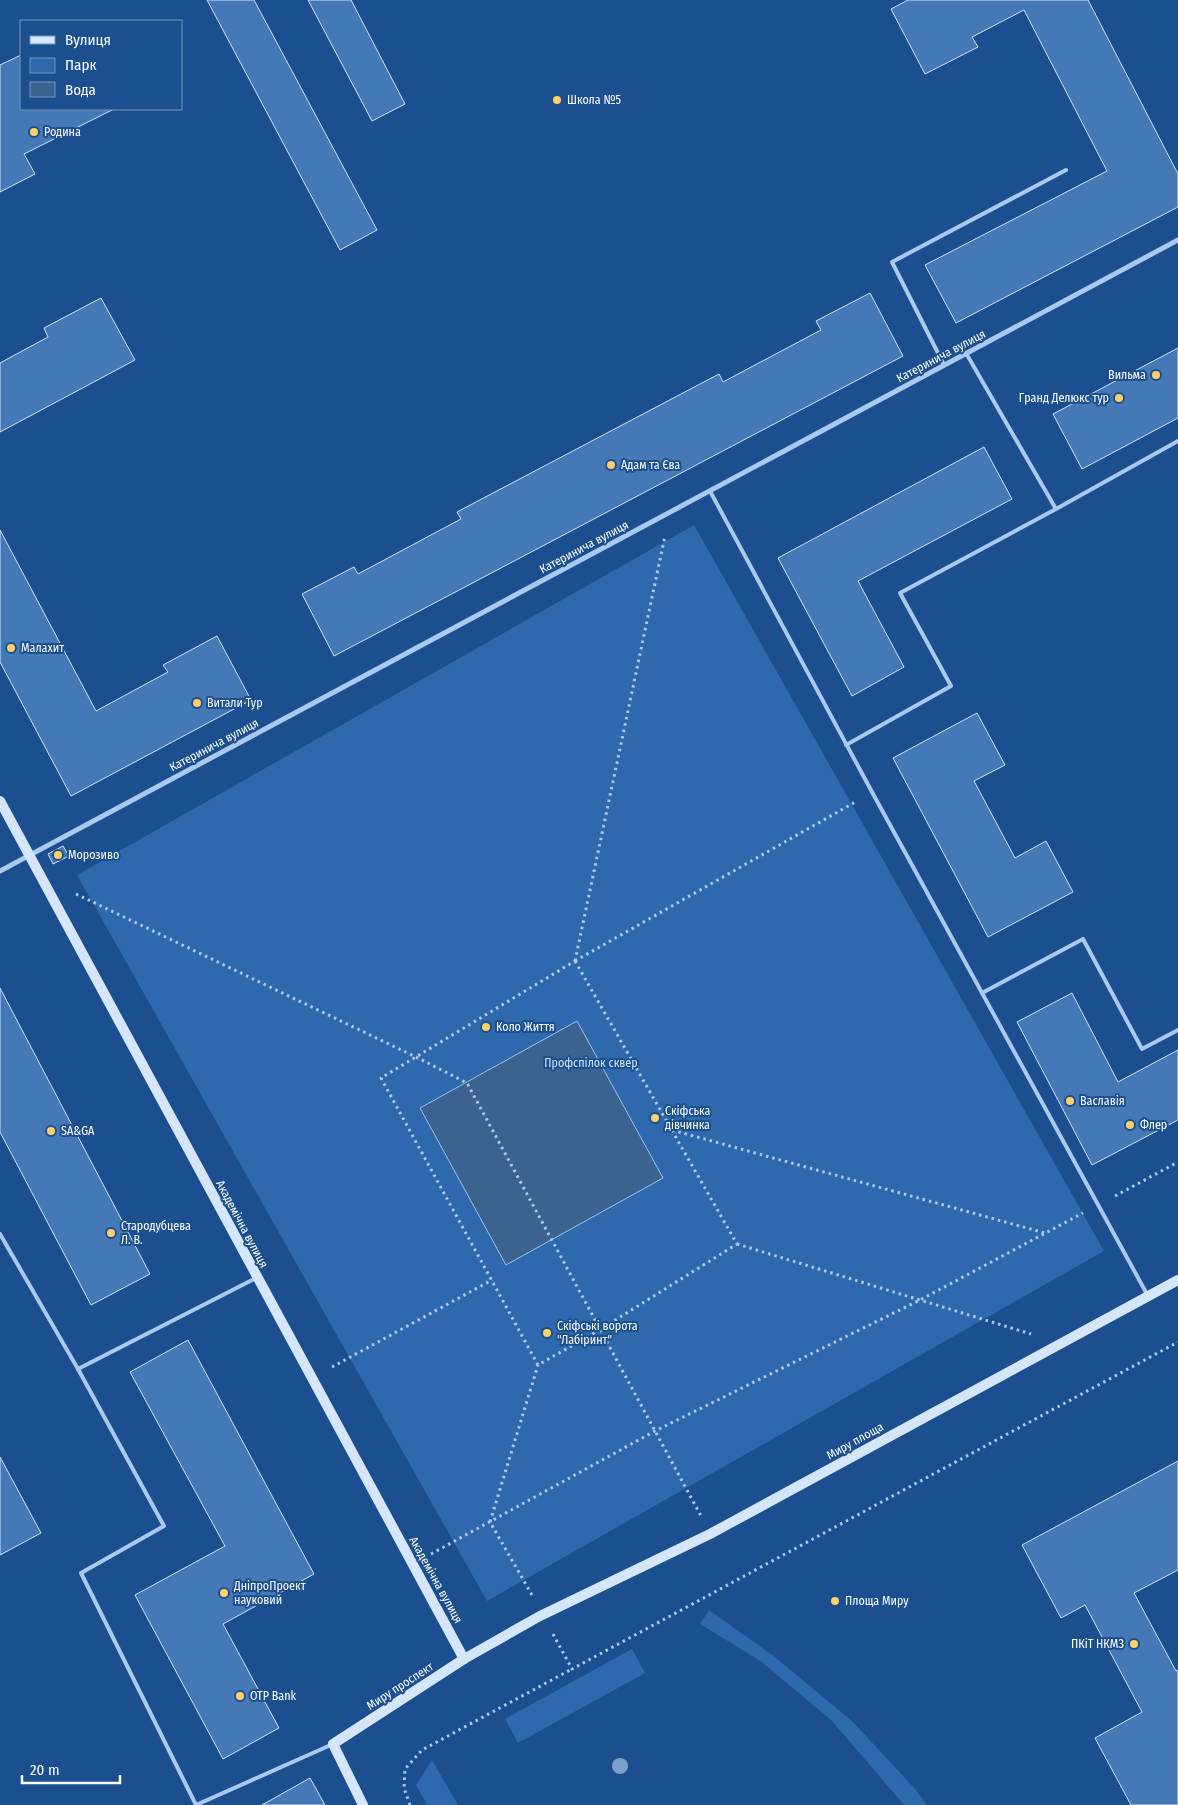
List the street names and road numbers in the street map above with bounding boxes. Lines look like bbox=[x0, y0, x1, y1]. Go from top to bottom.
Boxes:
street label: Катеринича вулиця bbox=[894, 327, 988, 385]
street label: Катеринича вулиця bbox=[537, 518, 631, 576]
street label: Катеринича вулиця bbox=[167, 716, 261, 774]
street label: Академічна вулиця bbox=[213, 1178, 271, 1270]
street label: Миру площа bbox=[824, 1420, 886, 1462]
street label: Академічна вулиця bbox=[406, 1534, 466, 1626]
street label: Миру проспект bbox=[364, 1659, 436, 1713]

